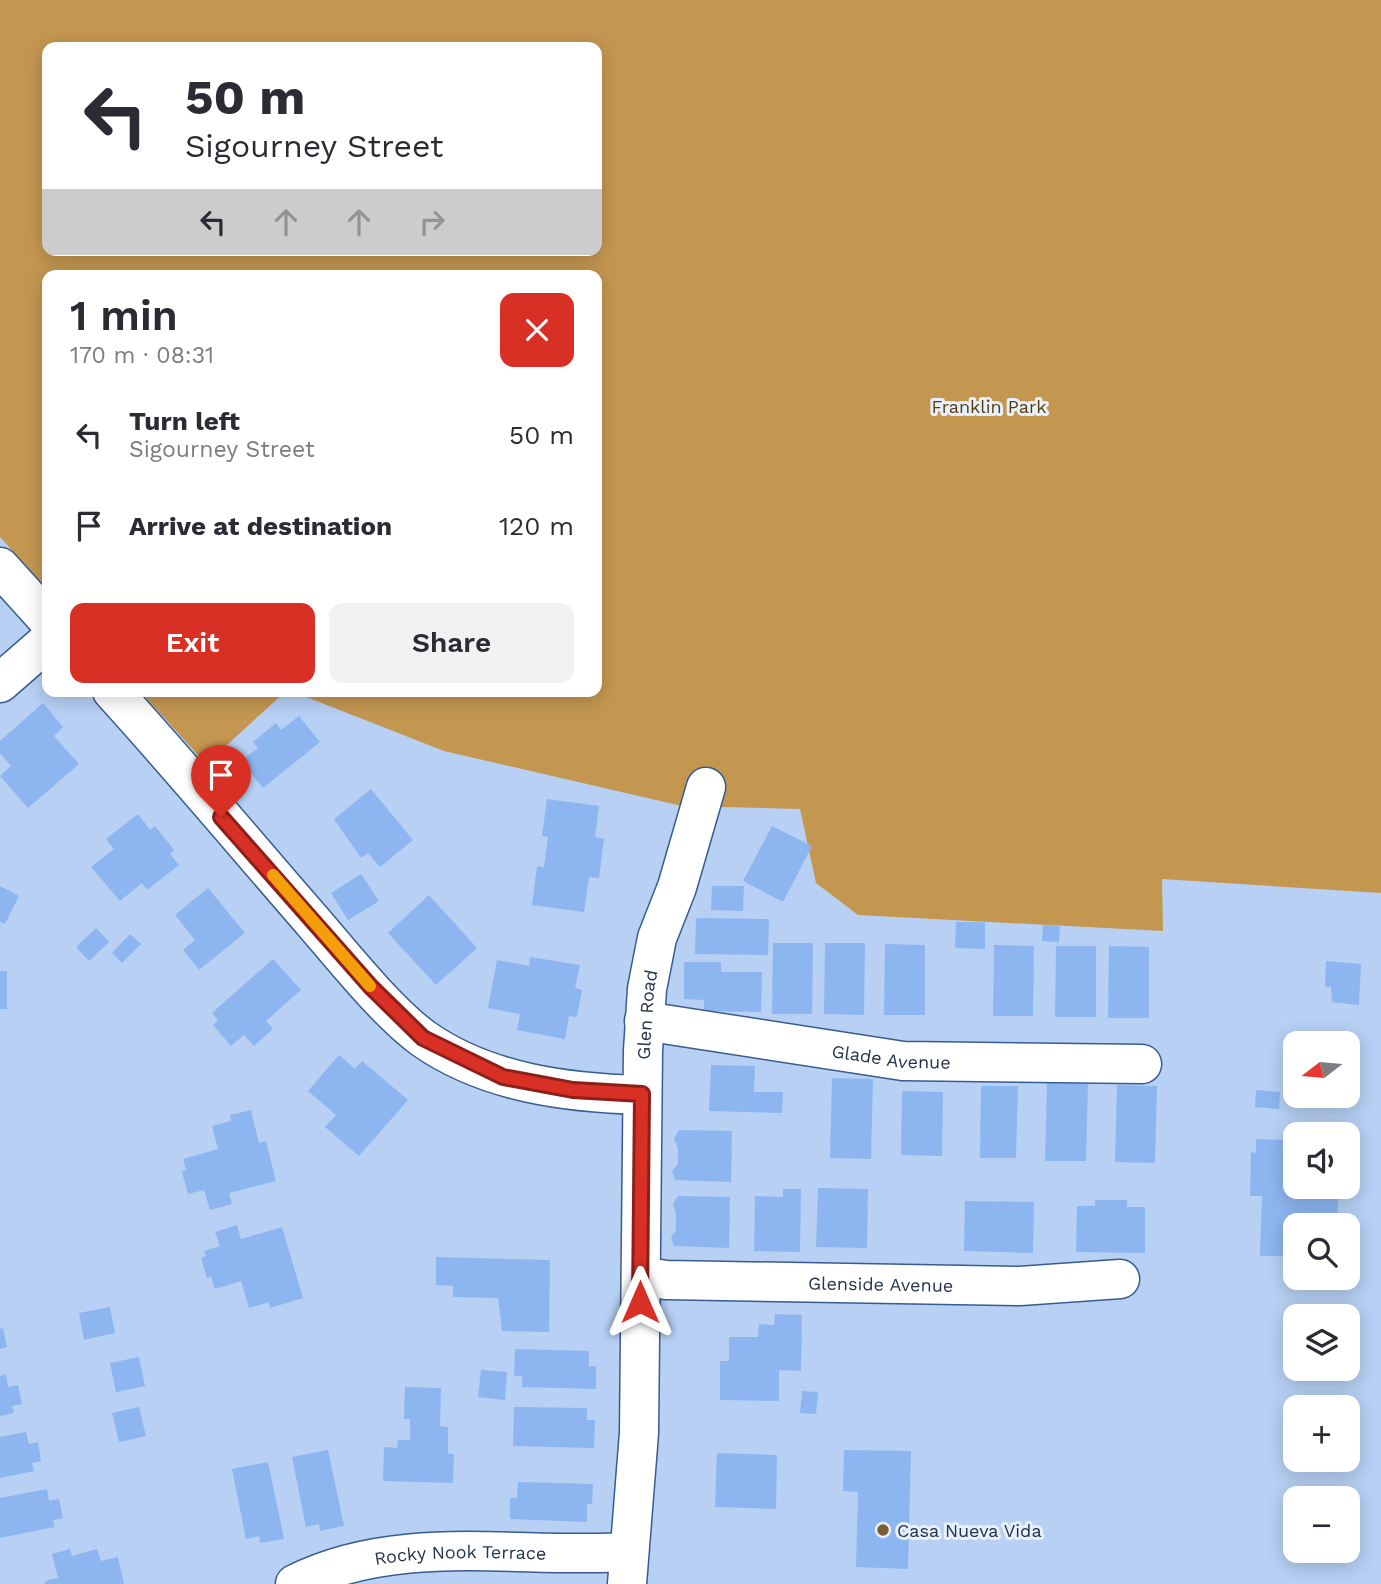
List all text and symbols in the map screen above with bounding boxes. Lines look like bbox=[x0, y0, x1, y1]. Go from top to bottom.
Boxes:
text: 50 m bbox=[185, 68, 305, 126]
icon: left bbox=[70, 70, 161, 161]
text: Sigourney Street bbox=[185, 127, 443, 165]
icon: left bbox=[194, 203, 232, 241]
icon: ahead bbox=[267, 203, 305, 241]
icon: ahead bbox=[340, 203, 378, 241]
icon: right bbox=[413, 203, 451, 241]
text: 1 min bbox=[70, 291, 178, 340]
button: close bbox=[500, 293, 574, 367]
text: 170 m · 08:31 bbox=[70, 342, 214, 369]
park label: Franklin Park bbox=[931, 396, 1047, 417]
text: Turn left bbox=[129, 406, 240, 436]
icon: left bbox=[70, 416, 108, 454]
text: 50 m bbox=[509, 420, 574, 450]
text: Sigourney Street bbox=[129, 436, 315, 463]
icon: arrive bbox=[70, 507, 108, 545]
text: Arrive at destination bbox=[129, 511, 392, 541]
text: 120 m bbox=[499, 511, 574, 541]
button: Exit bbox=[70, 603, 315, 683]
button: Share bbox=[329, 603, 574, 683]
pin bbox=[191, 745, 251, 817]
icon: arrive bbox=[202, 756, 240, 794]
street label: Glen Road bbox=[632, 968, 661, 1060]
north arrow bbox=[1283, 1031, 1360, 1108]
map controls bbox=[1283, 1031, 1360, 1563]
street label: Glade Avenue bbox=[830, 1040, 951, 1072]
button: sound bbox=[1283, 1122, 1360, 1199]
button: search bbox=[1283, 1213, 1360, 1290]
position arrow bbox=[603, 1265, 677, 1339]
street label: Glenside Avenue bbox=[808, 1272, 953, 1295]
button: layers bbox=[1283, 1304, 1360, 1381]
button: + bbox=[1283, 1395, 1360, 1472]
button: − bbox=[1283, 1486, 1360, 1563]
place label: Casa Nueva Vida bbox=[897, 1520, 1042, 1541]
marker: Casa Nueva Vida bbox=[875, 1522, 891, 1538]
street label: Rocky Nook Terrace bbox=[373, 1541, 547, 1568]

